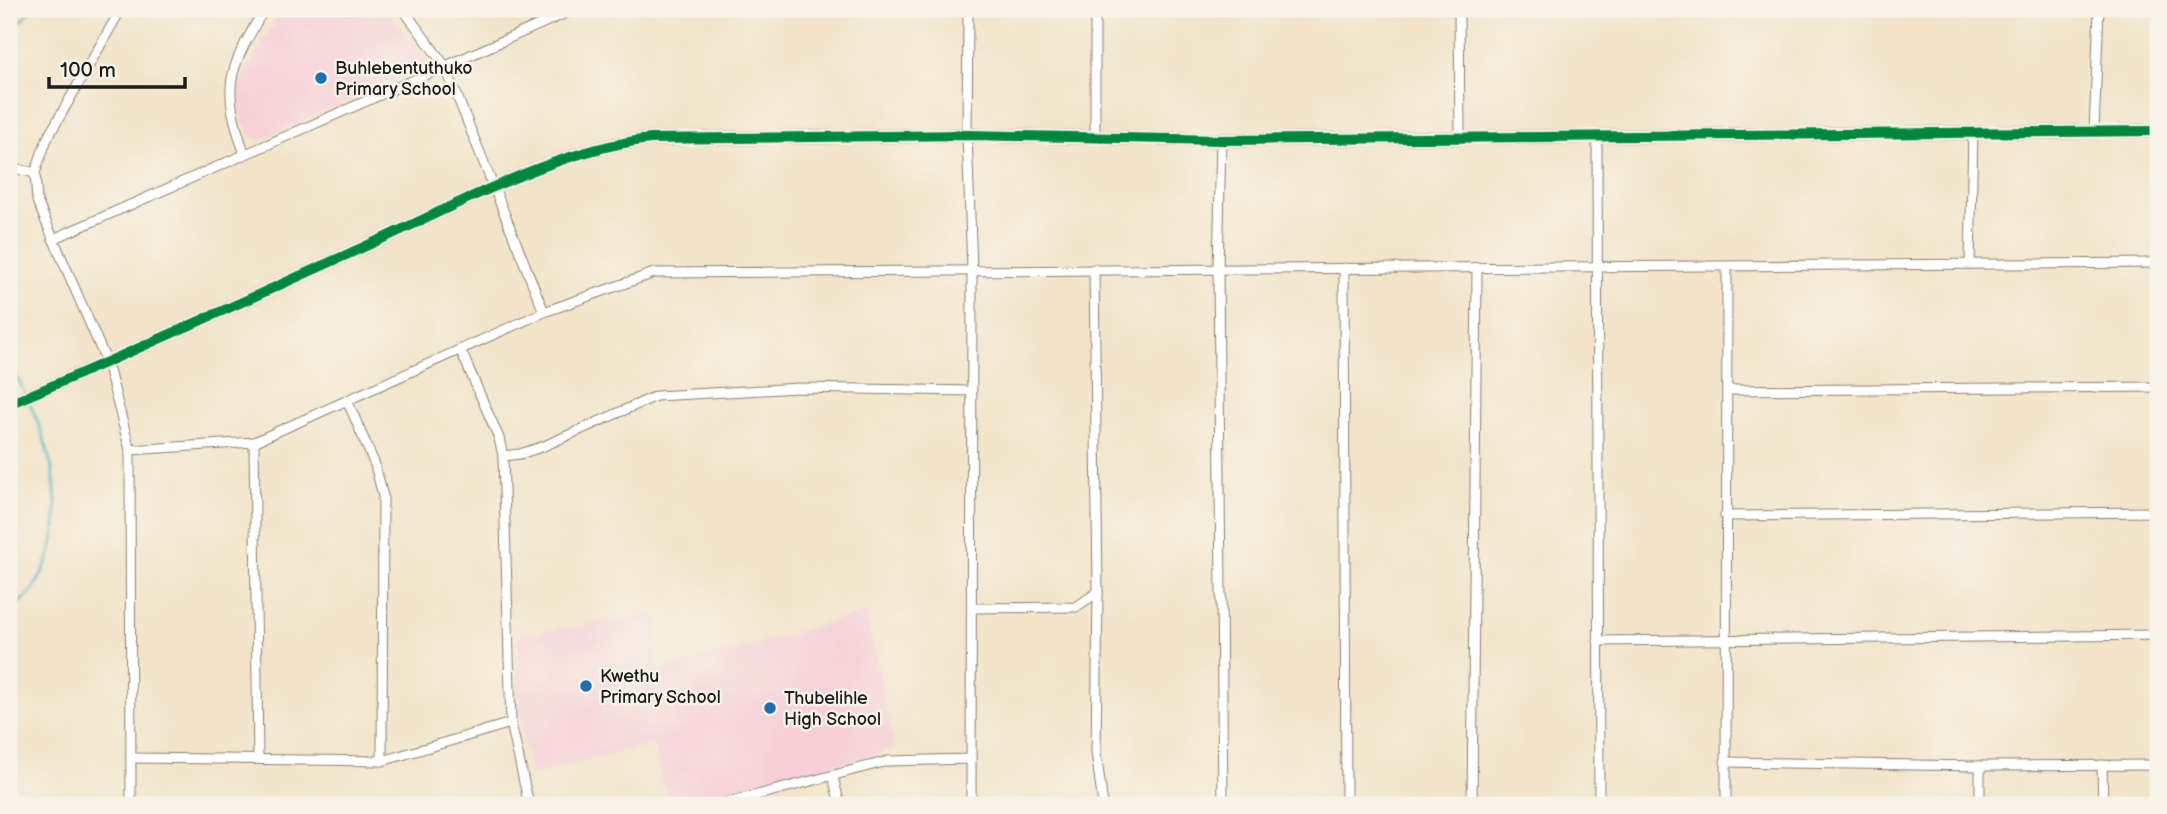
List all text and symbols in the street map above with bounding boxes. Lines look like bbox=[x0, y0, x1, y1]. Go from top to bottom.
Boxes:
scale bar bbox=[49, 46, 186, 90]
text: 100 m bbox=[60, 58, 116, 83]
place label: Buhlebentuthuko Primary School bbox=[335, 58, 472, 100]
marker: Buhlebentuthuko Primary School bbox=[313, 70, 329, 86]
place label: Kwethu Primary School bbox=[600, 666, 721, 708]
marker: Kwethu Primary School bbox=[578, 678, 594, 694]
place label: Thubelihle High School bbox=[784, 688, 881, 730]
marker: Thubelihle High School bbox=[762, 700, 778, 716]

